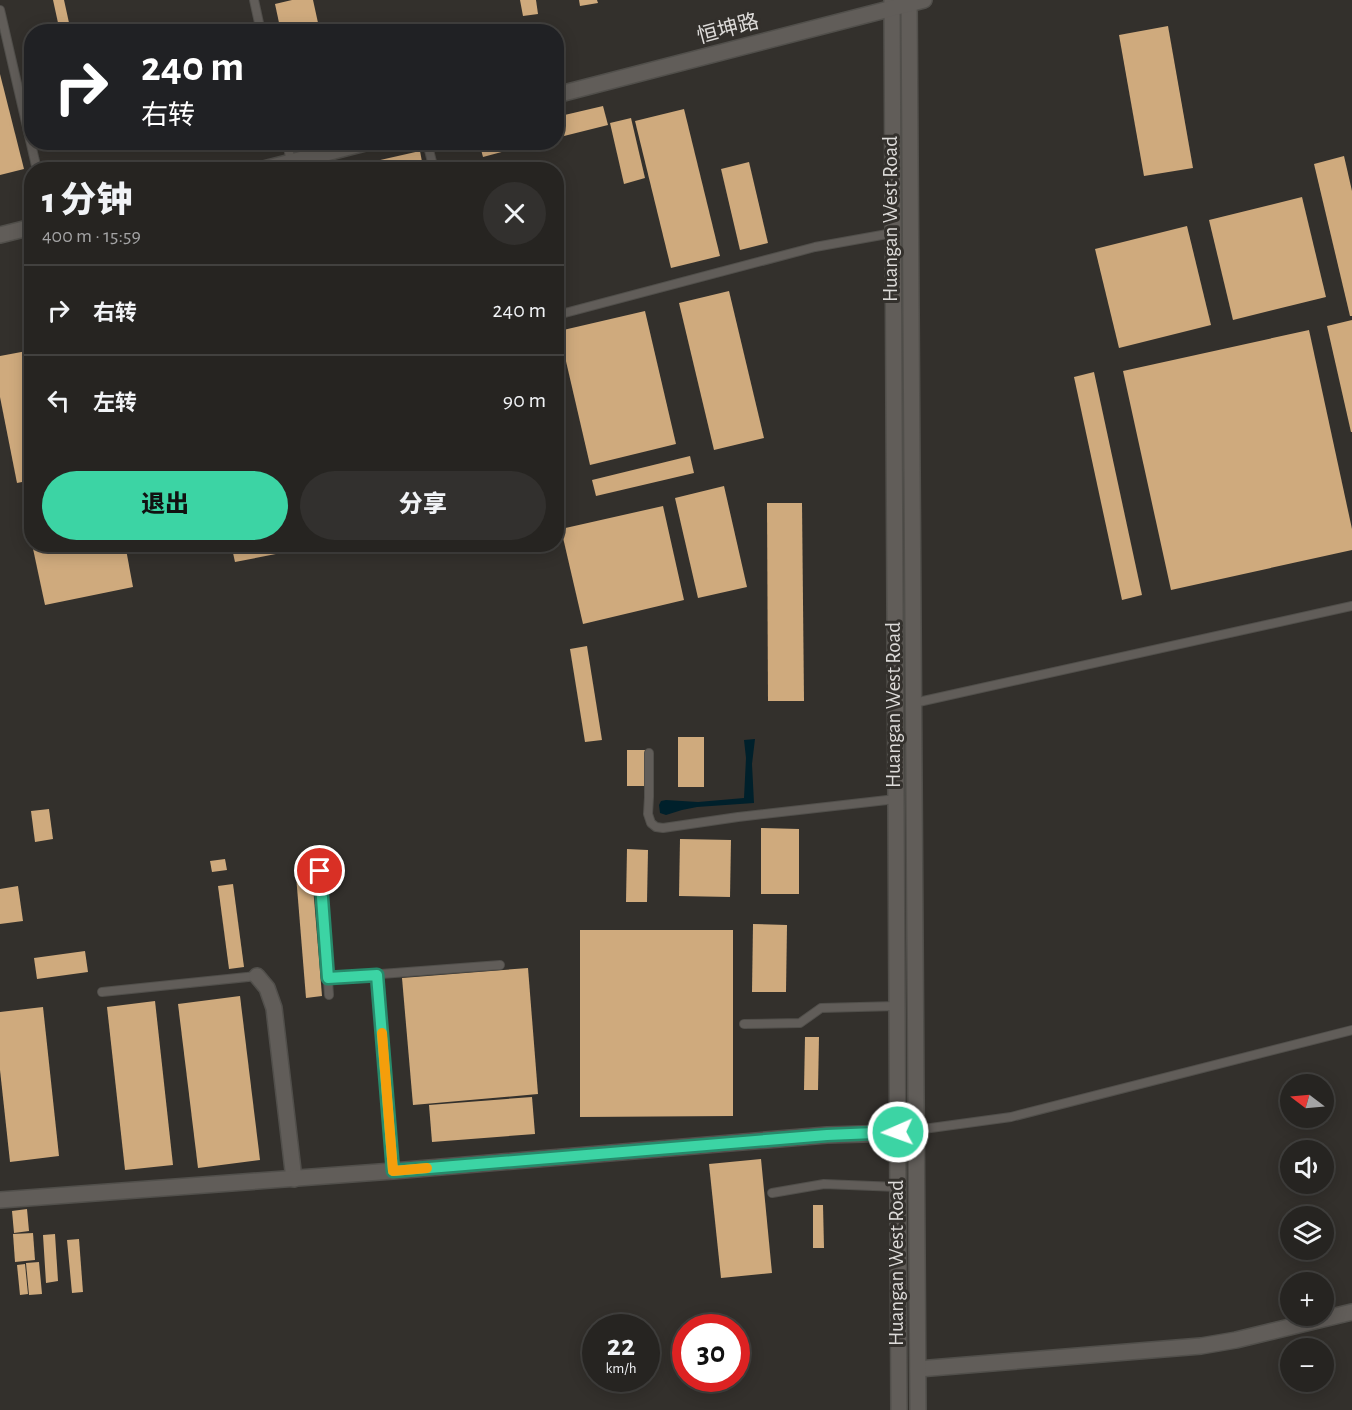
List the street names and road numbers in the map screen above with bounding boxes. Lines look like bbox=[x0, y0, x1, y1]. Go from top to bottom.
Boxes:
street label: 恒坤路 bbox=[695, 10, 761, 47]
street label: Huangan West Road bbox=[880, 136, 901, 302]
street label: Huangan West Road bbox=[883, 622, 904, 788]
street label: Huangan West Road bbox=[886, 1180, 907, 1346]

